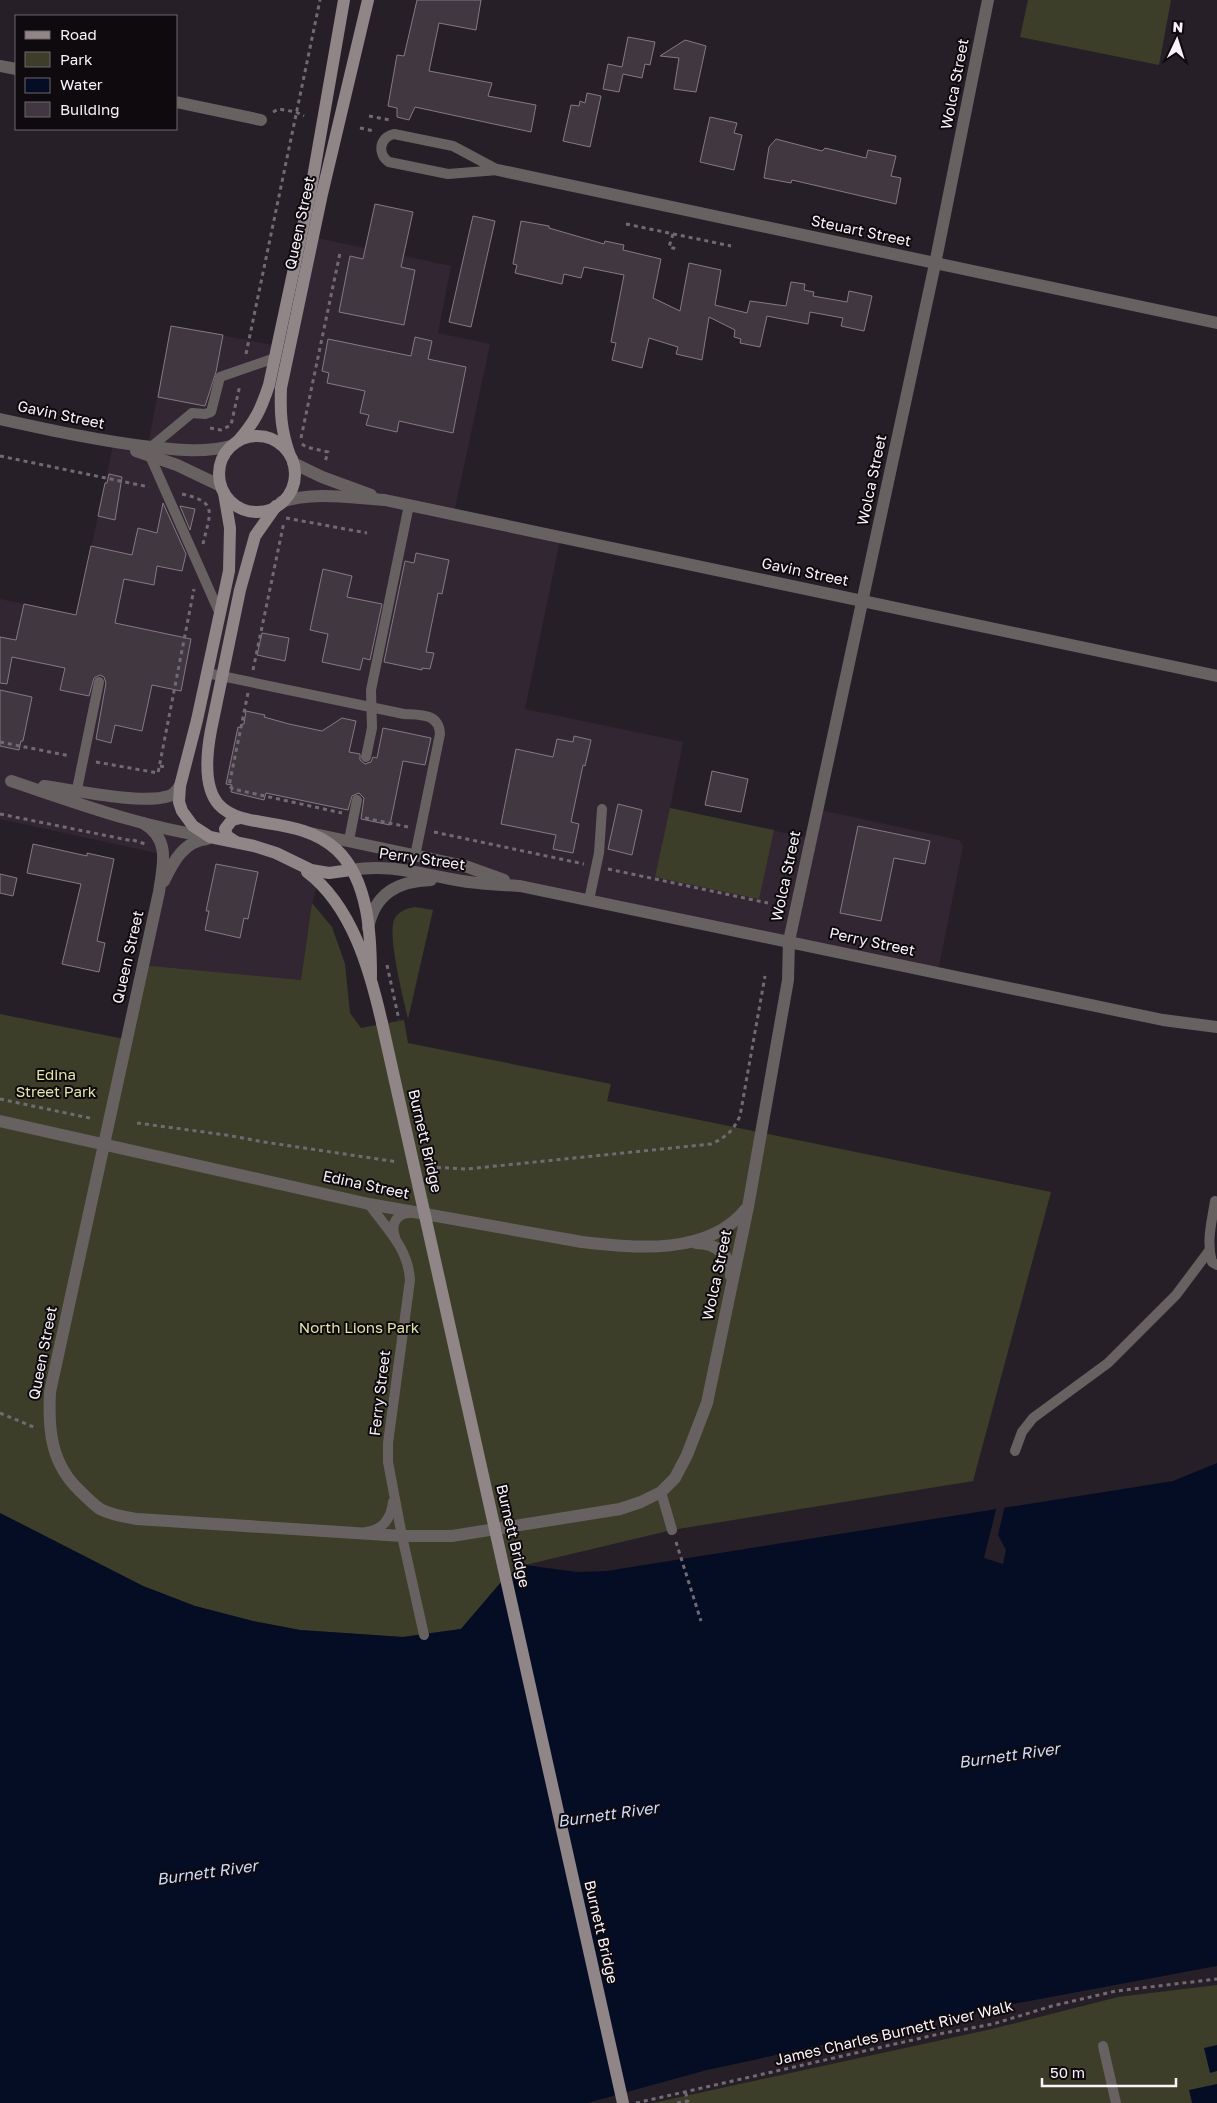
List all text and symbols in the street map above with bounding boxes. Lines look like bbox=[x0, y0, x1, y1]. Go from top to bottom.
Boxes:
legend bbox=[15, 15, 178, 130]
north arrow bbox=[1152, 15, 1202, 65]
text: N bbox=[1172, 18, 1184, 35]
text: Road bbox=[60, 25, 97, 43]
street label: Wolca Street bbox=[936, 37, 972, 131]
text: Park bbox=[60, 50, 93, 68]
text: Water bbox=[60, 75, 103, 93]
text: Building bbox=[60, 100, 120, 118]
street label: Queen Street bbox=[280, 174, 318, 271]
street label: Steuart Street bbox=[810, 211, 913, 249]
street label: Gavin Street bbox=[16, 396, 106, 432]
street label: Wolca Street bbox=[853, 433, 889, 527]
street label: Gavin Street bbox=[760, 553, 850, 589]
street label: Wolca Street bbox=[767, 829, 803, 923]
street label: Perry Street bbox=[378, 843, 467, 873]
street label: Queen Street bbox=[108, 908, 146, 1005]
street label: Perry Street bbox=[828, 923, 917, 959]
park label: Edina Street Park bbox=[16, 1065, 97, 1100]
street label: Burnett Bridge bbox=[405, 1087, 447, 1195]
street label: Edina Street bbox=[321, 1166, 411, 1202]
street label: Wolca Street bbox=[698, 1228, 734, 1322]
street label: Queen Street bbox=[24, 1304, 60, 1401]
park label: North Lions Park bbox=[299, 1318, 420, 1336]
street label: Ferry Street bbox=[365, 1349, 393, 1437]
street label: Burnett Bridge bbox=[493, 1482, 535, 1590]
water label: Burnett River bbox=[957, 1738, 1063, 1772]
water label: Burnett River bbox=[556, 1797, 662, 1831]
water label: Burnett River bbox=[155, 1855, 261, 1889]
street label: Burnett Bridge bbox=[581, 1878, 623, 1986]
street label: James Charles Burnett River Walk bbox=[773, 1996, 1015, 2068]
scale bar bbox=[1042, 2056, 1176, 2088]
text: 50 m bbox=[1050, 2063, 1085, 2081]

